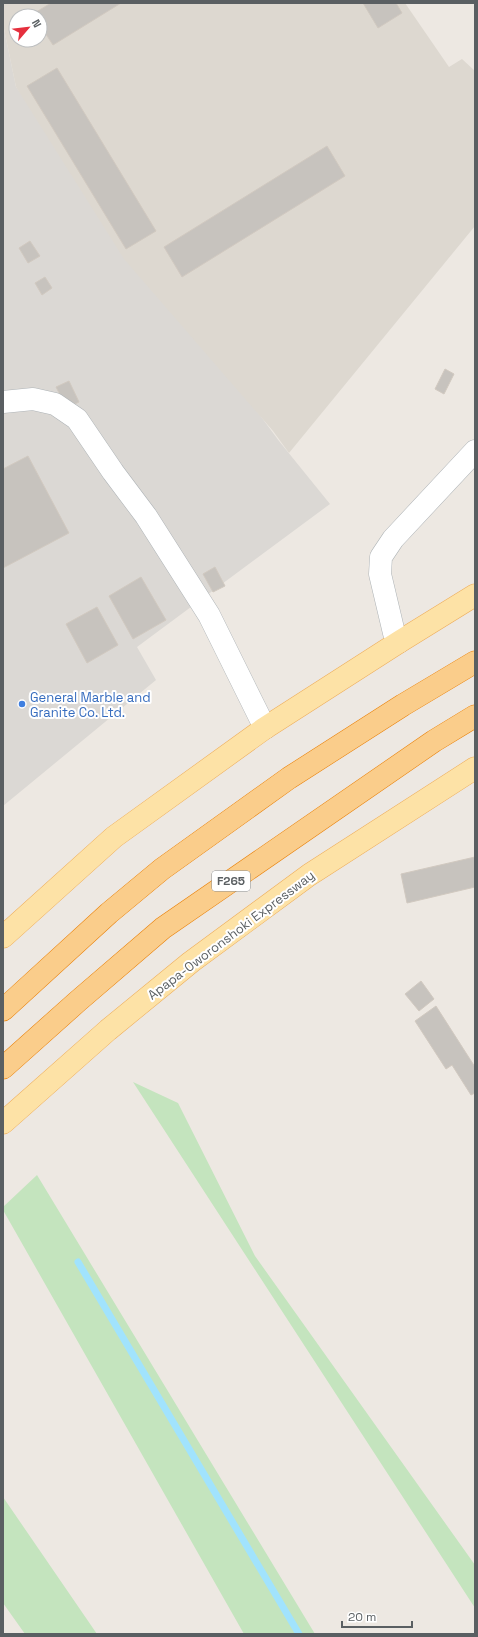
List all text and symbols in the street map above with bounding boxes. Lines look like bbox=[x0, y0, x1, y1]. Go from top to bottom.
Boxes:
north arrow bbox=[8, 8, 48, 48]
text: N bbox=[29, 17, 45, 30]
place label: General Marble and Granite Co. Ltd. bbox=[30, 689, 151, 721]
marker: General Marble and Granite Co. Ltd. bbox=[17, 699, 27, 709]
street label: Apapa-Oworonshoki Expressway bbox=[144, 867, 318, 1003]
road number: F265 bbox=[212, 871, 250, 891]
scale bar bbox=[342, 1603, 412, 1629]
text: 20 m bbox=[348, 1609, 376, 1625]

